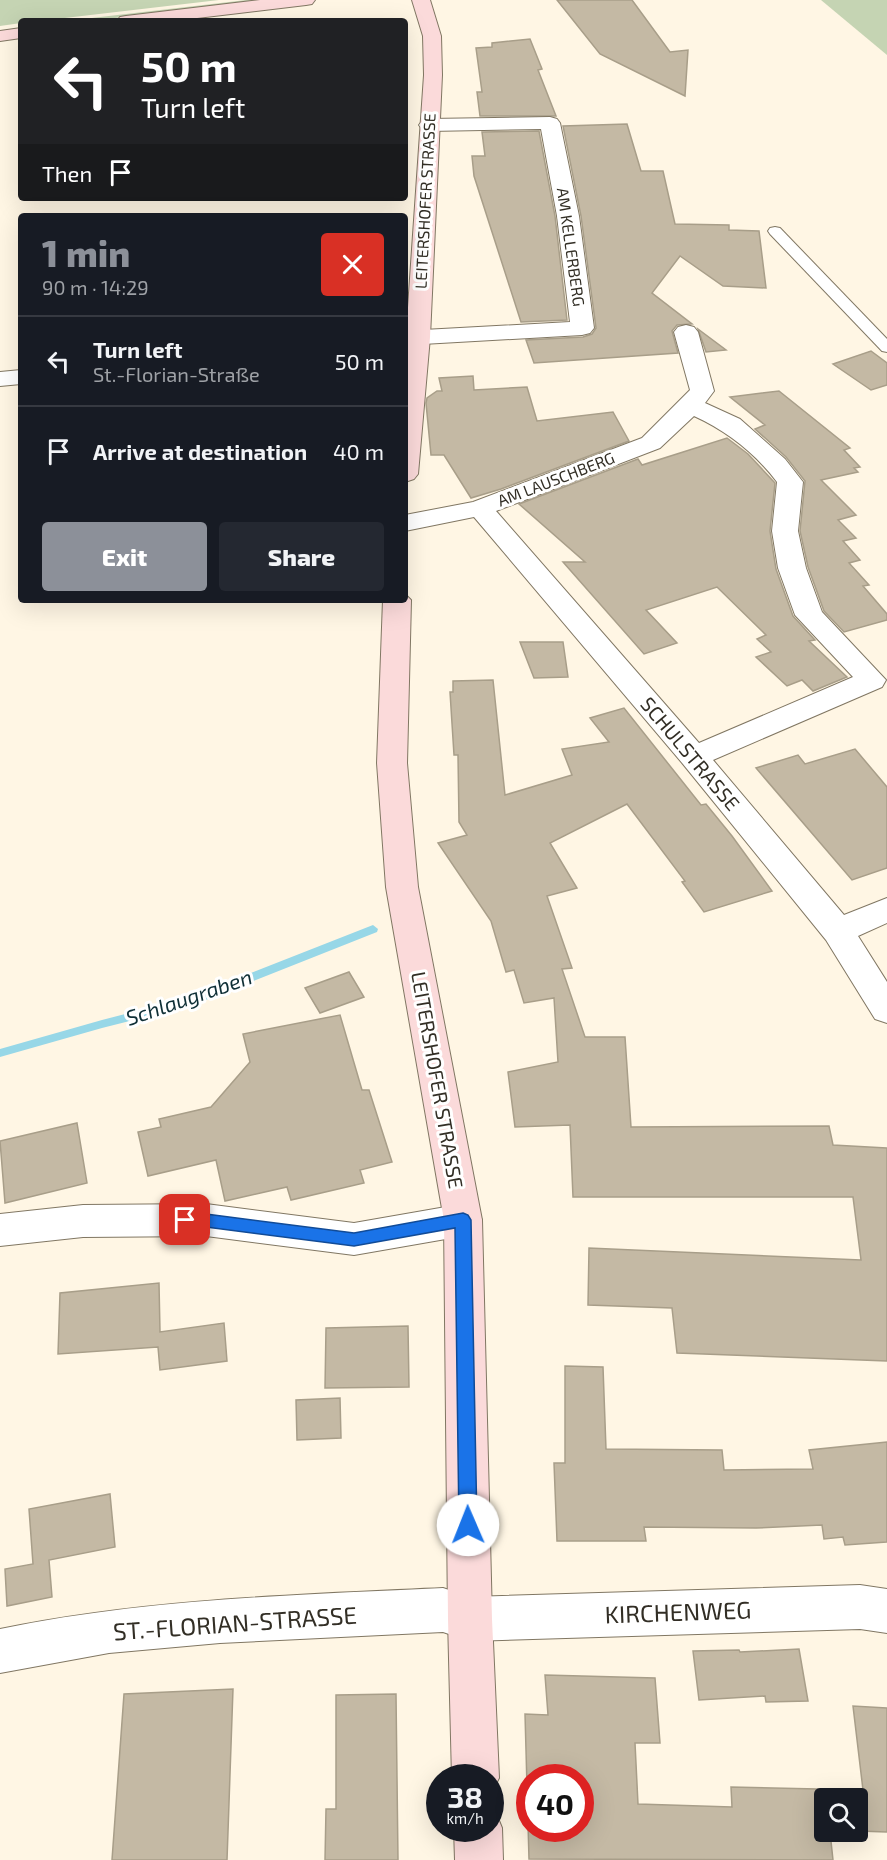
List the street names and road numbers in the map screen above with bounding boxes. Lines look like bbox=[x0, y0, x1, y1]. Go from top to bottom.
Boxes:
street label: LEITERSHOFER STRASSE bbox=[410, 113, 439, 289]
street label: AM KELLERBERG bbox=[554, 186, 589, 308]
street label: AM LAUSCHBERG bbox=[495, 447, 617, 510]
street label: SCHULSTRASSE bbox=[636, 692, 745, 815]
street label: LEITERSHOFER STRASSE bbox=[407, 969, 469, 1190]
street label: KIRCHENWEG bbox=[604, 1594, 752, 1629]
street label: ST.-FLORIAN-STRASSE bbox=[112, 1600, 358, 1645]

